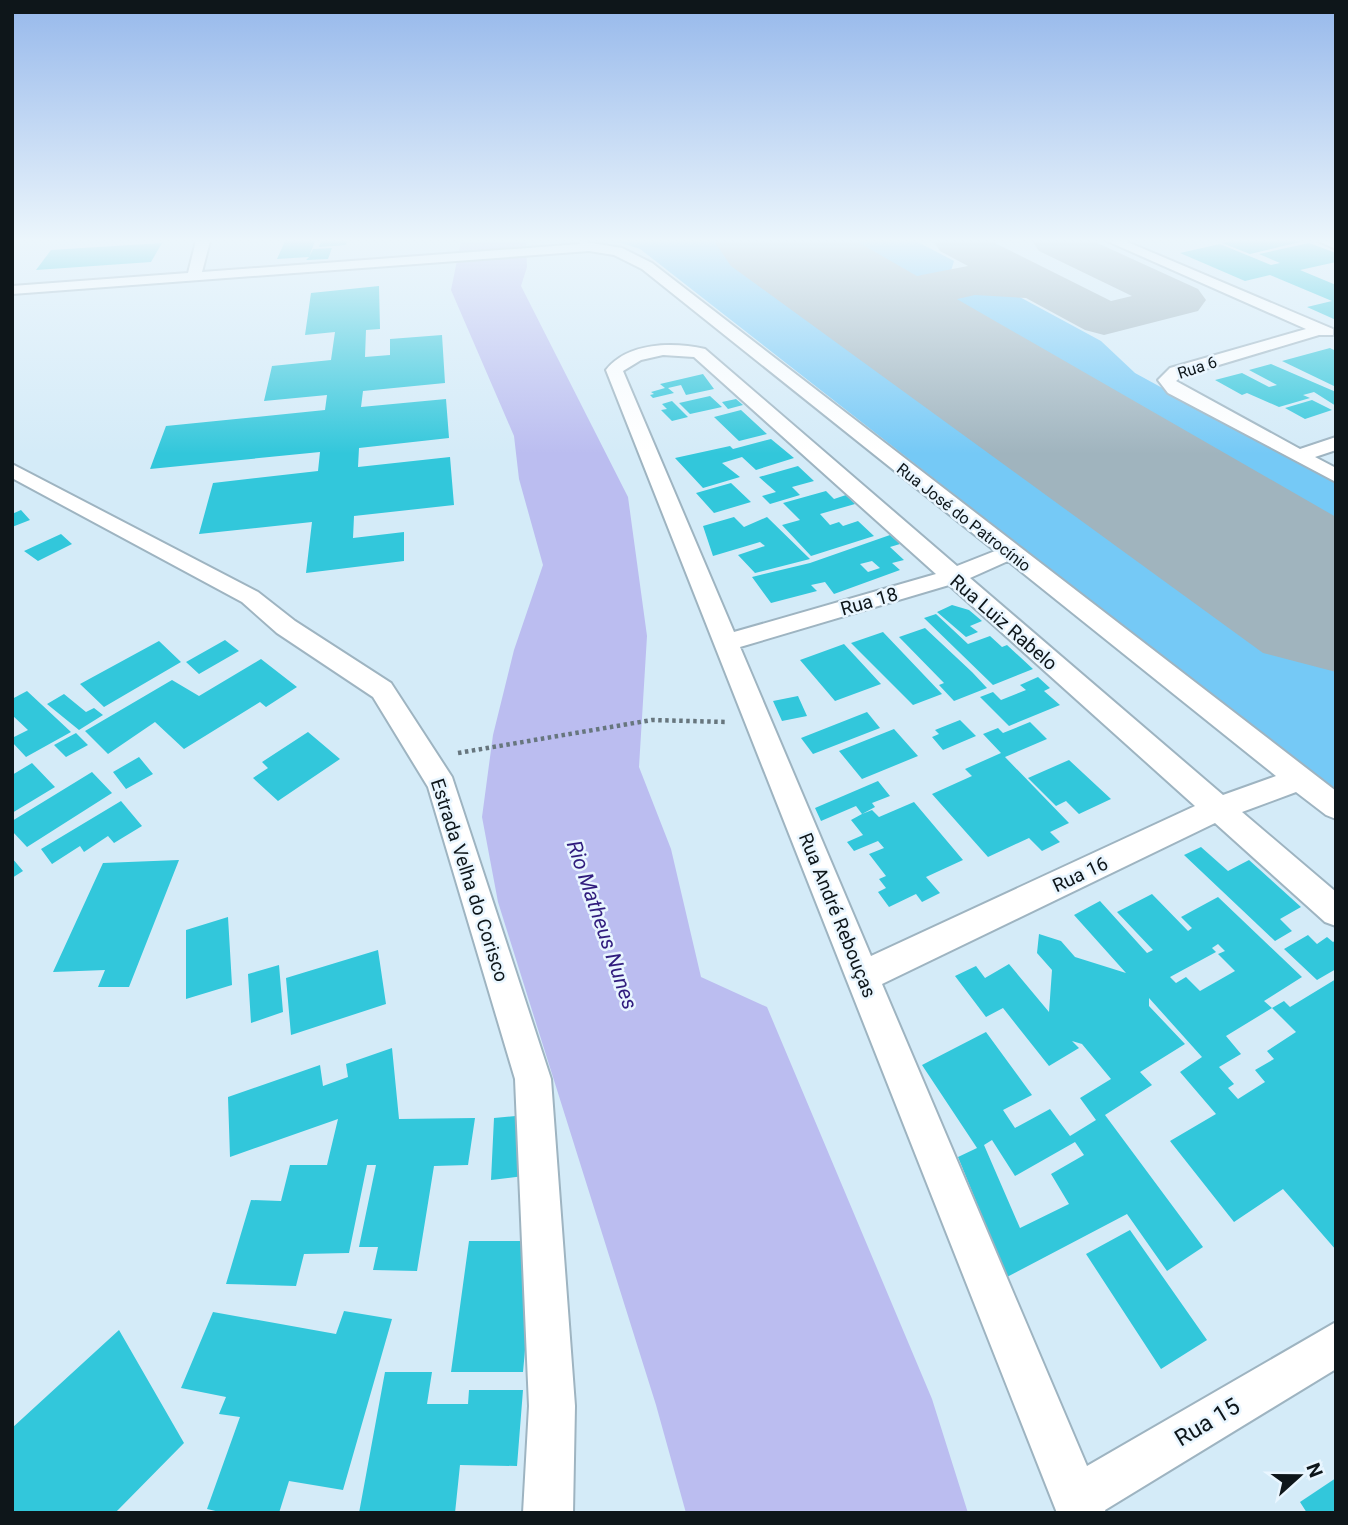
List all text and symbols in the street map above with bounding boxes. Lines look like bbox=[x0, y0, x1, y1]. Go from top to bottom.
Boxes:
street label: Rua 6 bbox=[1175, 352, 1219, 383]
street label: Rua José do Patrocínio bbox=[893, 459, 1034, 576]
street label: Rua Luiz Rabelo bbox=[945, 570, 1062, 675]
street label: Rua 18 bbox=[838, 582, 900, 621]
street label: Estrada Velha do Corisco bbox=[426, 776, 513, 985]
street label: Rua André Rebouças bbox=[794, 829, 881, 1001]
water label: Rio Matheus Nunes bbox=[562, 837, 642, 1013]
street label: Rua 16 bbox=[1049, 852, 1112, 897]
street label: Rua 15 bbox=[1170, 1393, 1245, 1452]
north arrow bbox=[1264, 1441, 1334, 1511]
text: N bbox=[1301, 1460, 1328, 1480]

